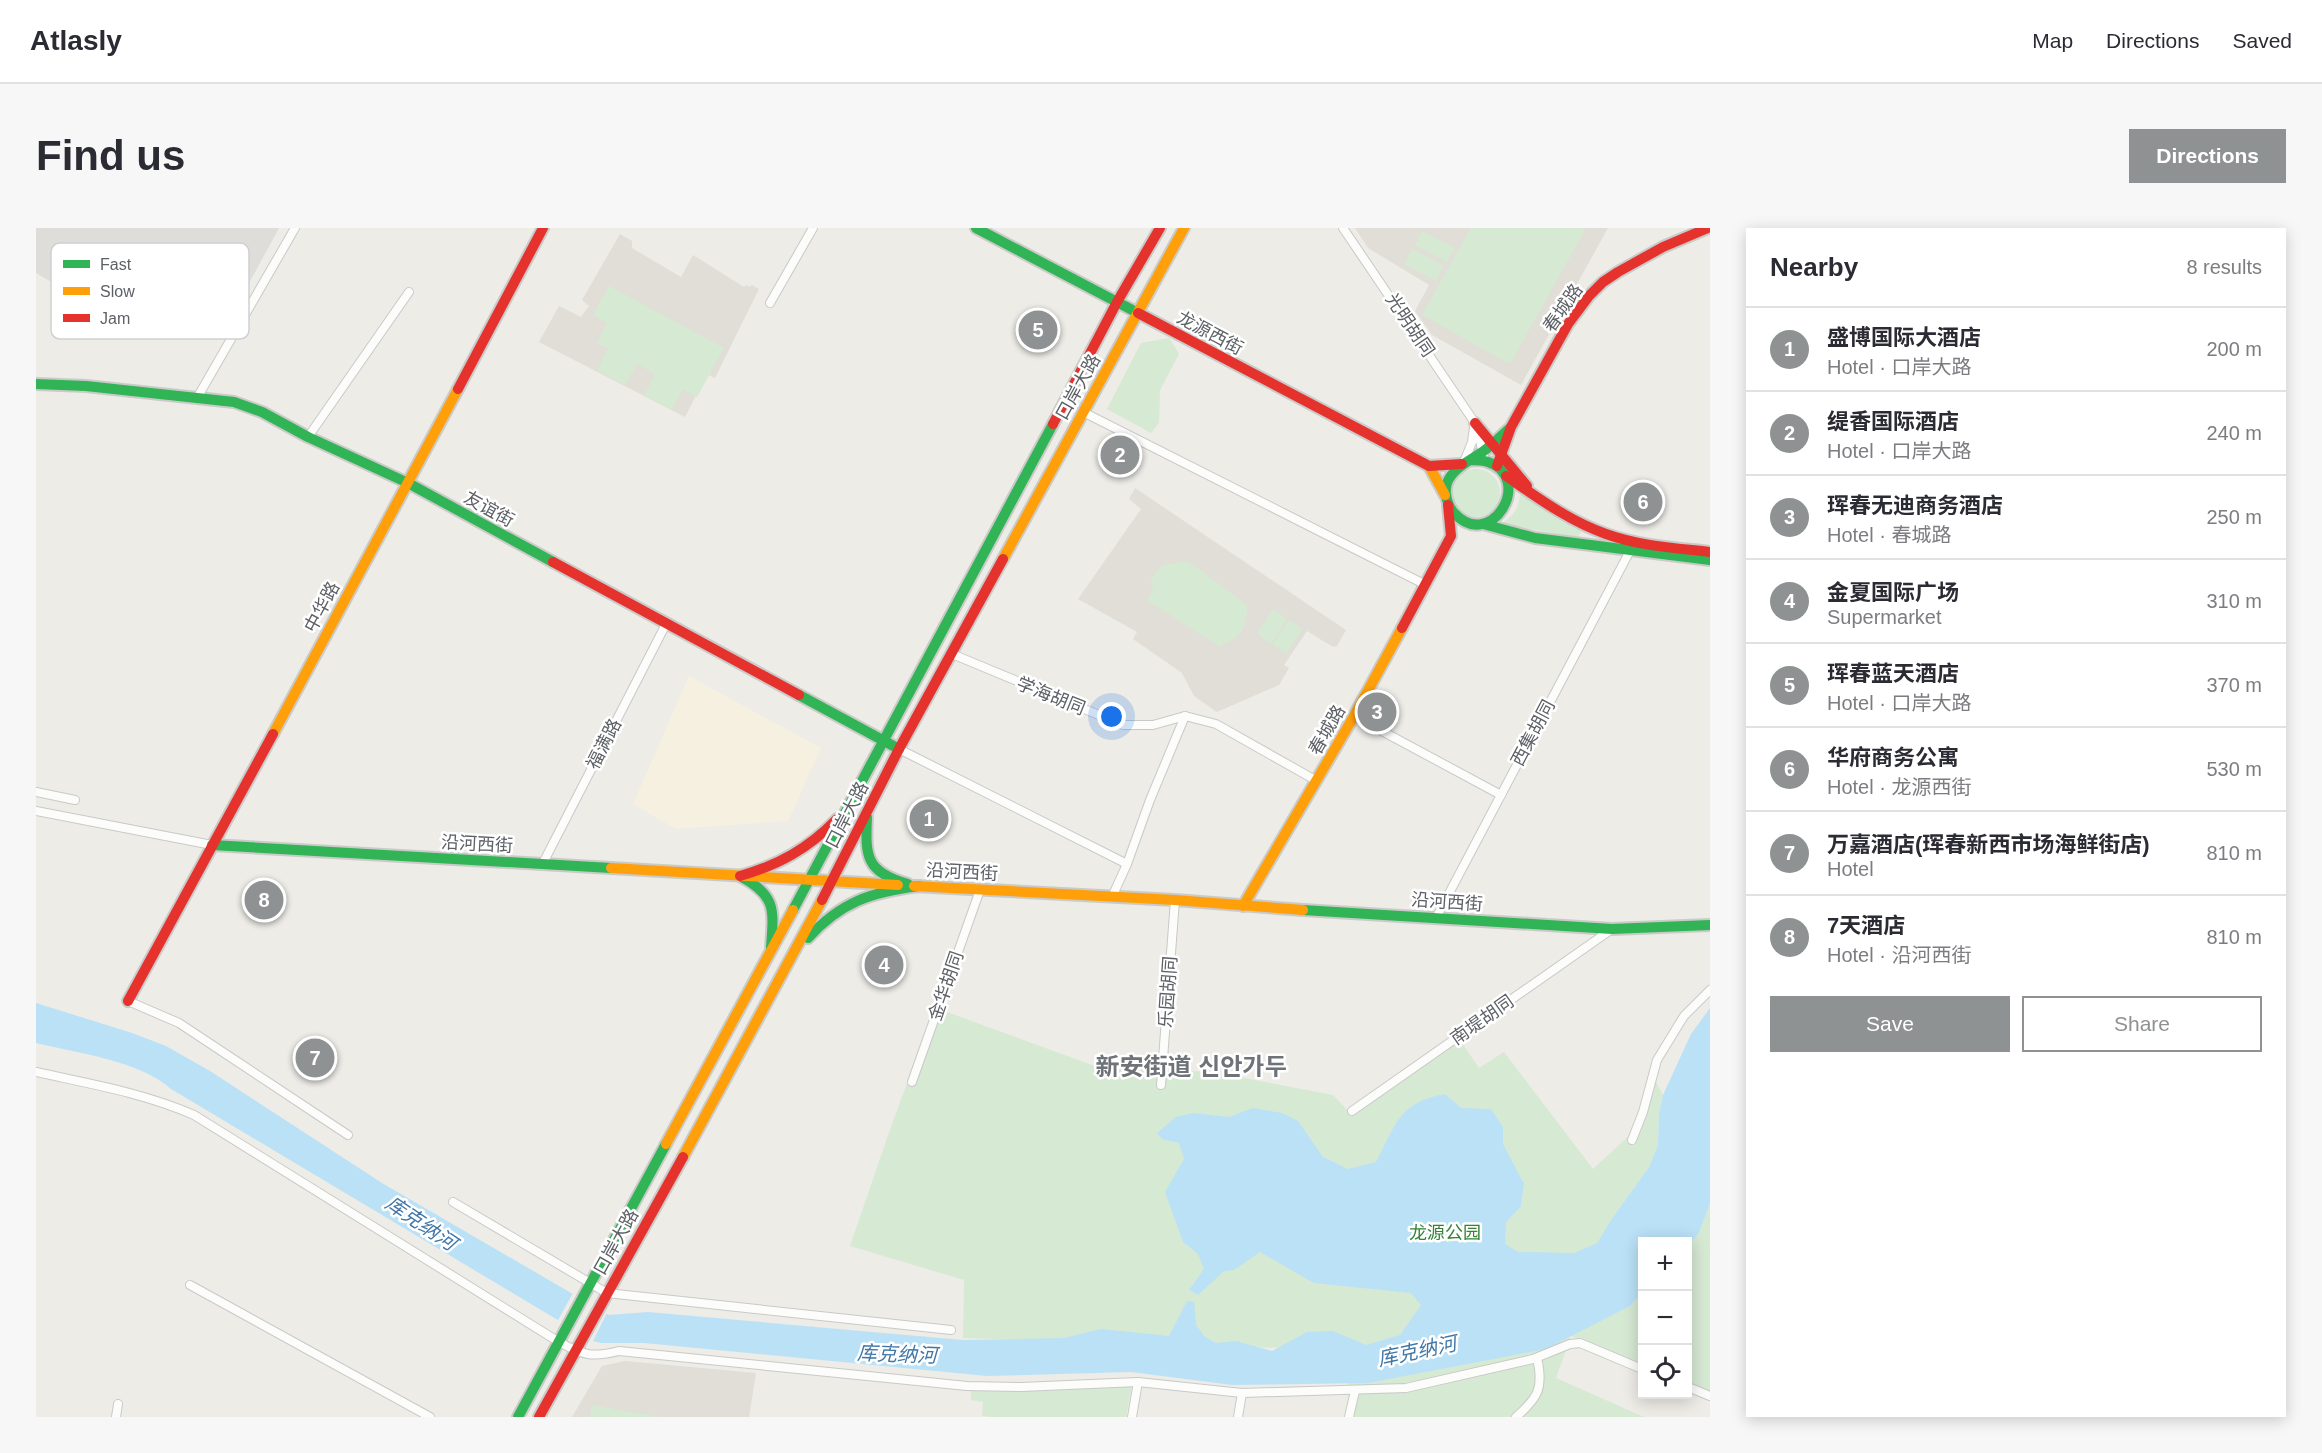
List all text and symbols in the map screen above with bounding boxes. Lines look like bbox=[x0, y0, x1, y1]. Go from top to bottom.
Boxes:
text: Atlasly bbox=[30, 25, 122, 56]
text: Map bbox=[2032, 29, 2073, 52]
text: Directions bbox=[2106, 29, 2199, 52]
text: Saved bbox=[2232, 29, 2292, 52]
button: Directions bbox=[2129, 129, 2286, 183]
text: Find us bbox=[36, 132, 185, 179]
legend bbox=[51, 243, 249, 339]
text: Nearby bbox=[1770, 252, 1858, 282]
text: Fast bbox=[100, 256, 132, 273]
text: 8 results bbox=[2186, 256, 2262, 278]
street label: 春城路 bbox=[1539, 280, 1587, 336]
text: Slow bbox=[100, 283, 135, 300]
street label: 光明胡同 bbox=[1382, 290, 1438, 360]
street label: 龙源西街 bbox=[1174, 307, 1246, 359]
pin: 5 bbox=[1018, 308, 1058, 352]
text: Jam bbox=[100, 310, 130, 327]
text: 盛博国际大酒店 bbox=[1827, 325, 1981, 350]
text: 1 bbox=[1784, 338, 1795, 360]
text: 200 m bbox=[2206, 338, 2262, 360]
street label: 口岸大路 bbox=[1052, 351, 1104, 423]
text: Hotel · 口岸大路 bbox=[1827, 356, 1971, 378]
text: 缇香国际酒店 bbox=[1827, 409, 1959, 434]
text: 2 bbox=[1784, 422, 1795, 444]
text: 240 m bbox=[2206, 422, 2262, 444]
pin: 2 bbox=[1100, 432, 1140, 478]
text: Hotel · 口岸大路 bbox=[1827, 440, 1971, 462]
pin: 6 bbox=[1624, 480, 1662, 524]
street label: 友谊街 bbox=[461, 487, 517, 531]
text: 珲春无迪商务酒店 bbox=[1827, 493, 2003, 518]
text: 3 bbox=[1784, 506, 1795, 528]
text: 250 m bbox=[2206, 506, 2262, 528]
text: Hotel · 春城路 bbox=[1827, 524, 1951, 546]
street label: 中华路 bbox=[300, 578, 344, 636]
text: 金夏国际广场 bbox=[1827, 580, 1959, 605]
text: 4 bbox=[1784, 590, 1795, 612]
text: 310 m bbox=[2206, 590, 2262, 612]
text: Supermarket bbox=[1827, 606, 1942, 628]
text: 珲春蓝天酒店 bbox=[1827, 661, 1959, 686]
street label: 学海胡同 bbox=[1014, 673, 1088, 719]
text: 5 bbox=[1784, 674, 1795, 696]
text: 370 m bbox=[2206, 674, 2262, 696]
pin: 3 bbox=[1358, 690, 1396, 734]
text: Hotel · 口岸大路 bbox=[1827, 692, 1971, 714]
street label: 西集胡同 bbox=[1507, 697, 1559, 769]
your location bbox=[1097, 702, 1126, 731]
street label: 春城路 bbox=[1305, 702, 1349, 758]
street label: 福满路 bbox=[583, 715, 625, 773]
text: 华府商务公寓 bbox=[1827, 745, 1959, 770]
text: 6 bbox=[1784, 758, 1795, 780]
text: 530 m bbox=[2206, 758, 2262, 780]
text: Hotel · 龙源西街 bbox=[1827, 776, 1971, 798]
street label: 口岸大路 bbox=[822, 778, 872, 852]
pin: 1 bbox=[910, 796, 948, 842]
street label: 沿河西街 bbox=[441, 832, 513, 856]
text: 万嘉酒店(珲春新西市场海鲜街店) bbox=[1827, 832, 2150, 857]
text: 7 bbox=[1784, 842, 1795, 864]
text: 810 m bbox=[2206, 842, 2262, 864]
text: Hotel bbox=[1827, 858, 1874, 880]
street label: 沿河西街 bbox=[926, 860, 998, 884]
pin: 8 bbox=[244, 878, 284, 922]
street label: 沿河西街 bbox=[1410, 890, 1484, 914]
text: 7天酒店 bbox=[1827, 913, 1905, 938]
text: 8 bbox=[1784, 926, 1795, 948]
text: 810 m bbox=[2206, 926, 2262, 948]
pin: 4 bbox=[864, 942, 904, 988]
text: Hotel · 沿河西街 bbox=[1827, 944, 1971, 966]
street label: 金华胡同 bbox=[925, 949, 967, 1023]
street label: 乐园胡同 bbox=[1156, 955, 1180, 1029]
street label: 南堤胡同 bbox=[1447, 991, 1517, 1049]
button: Save bbox=[1770, 996, 2010, 1052]
button: Share bbox=[2022, 996, 2262, 1052]
pin: 7 bbox=[296, 1036, 334, 1080]
district label: 新安街道 신안가두 bbox=[1096, 1053, 1287, 1080]
water label: 库克纳河 bbox=[382, 1192, 464, 1257]
street label: 口岸大路 bbox=[590, 1206, 642, 1278]
park label: 龙源公园 bbox=[1409, 1223, 1481, 1243]
map controls bbox=[1638, 1237, 1692, 1399]
button: + bbox=[1638, 1237, 1692, 1291]
button: − bbox=[1638, 1291, 1692, 1345]
water label: 库克纳河 bbox=[1376, 1331, 1462, 1370]
water label: 库克纳河 bbox=[857, 1342, 941, 1367]
button: locate bbox=[1638, 1345, 1692, 1399]

